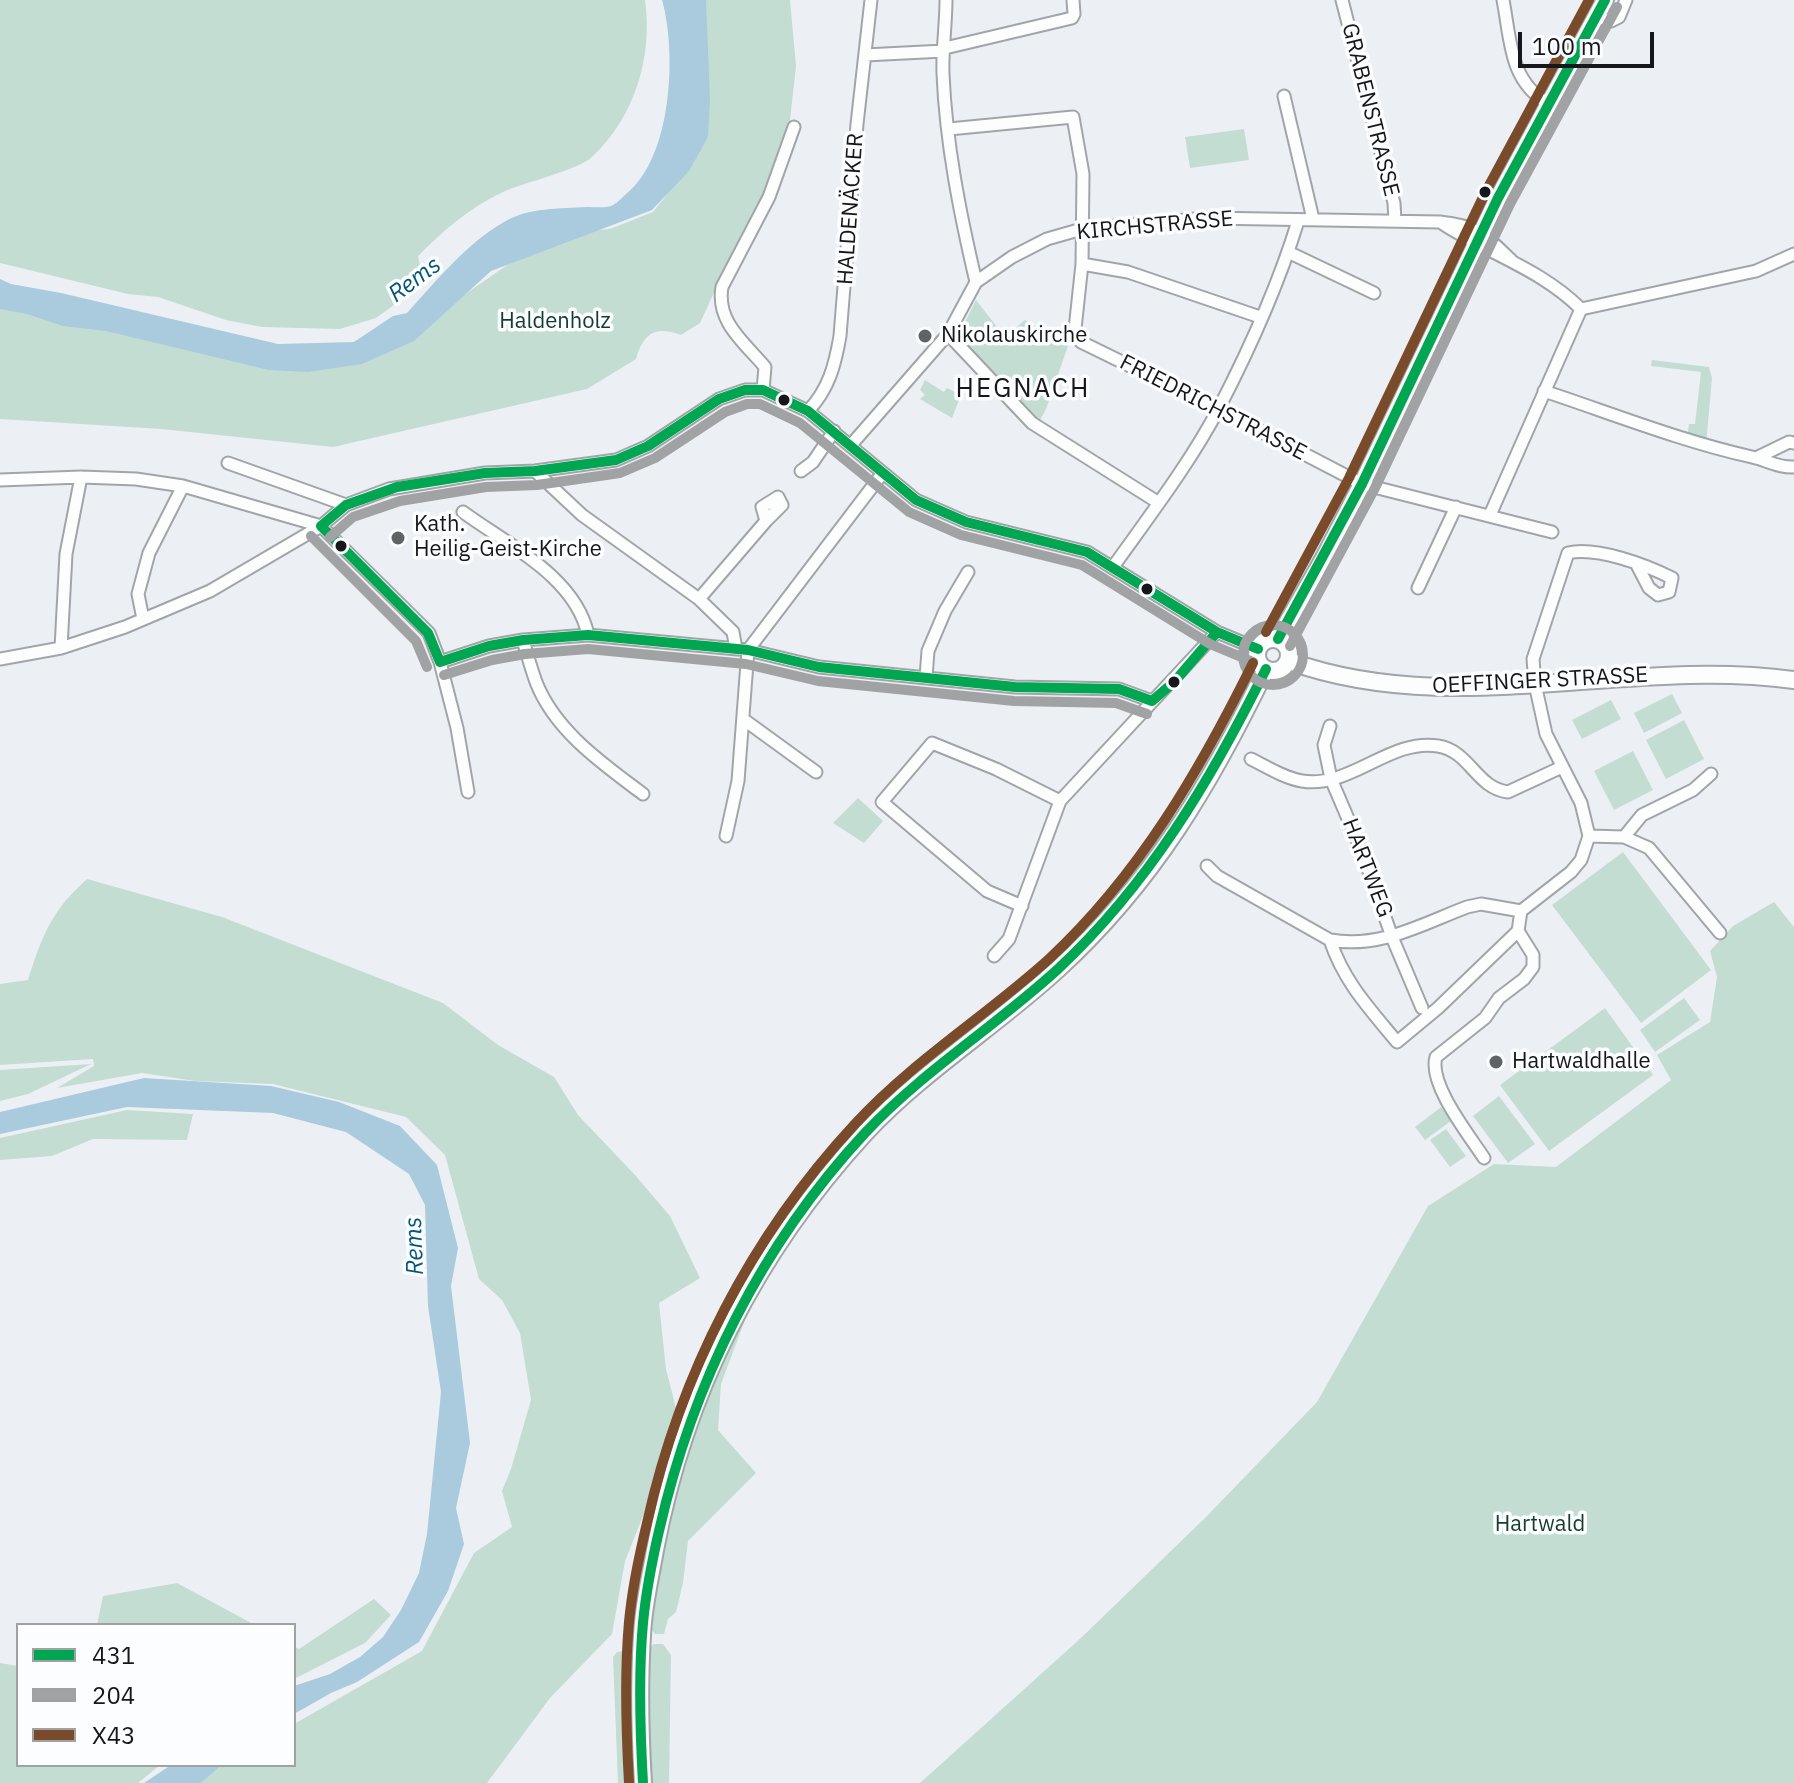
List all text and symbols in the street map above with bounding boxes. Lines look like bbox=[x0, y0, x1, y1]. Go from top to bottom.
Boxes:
scale bar bbox=[1522, 16, 1658, 66]
street label: GRABENSTRASSE bbox=[1336, 21, 1404, 199]
text: 100 m bbox=[1532, 30, 1602, 62]
street label: HALDENÄCKER bbox=[833, 132, 869, 286]
unlabelled marker bbox=[1477, 184, 1493, 200]
street label: KIRCHSTRASSE bbox=[1076, 206, 1234, 246]
water label: Rems bbox=[383, 251, 447, 309]
park label: Haldenholz bbox=[499, 309, 611, 335]
place label: Nikolauskirche bbox=[941, 323, 1087, 349]
marker: Nikolauskirche bbox=[916, 327, 934, 345]
street label: FRIEDRICHSTRASSE bbox=[1115, 349, 1311, 467]
district label: HEGNACH bbox=[956, 373, 1090, 405]
unlabelled marker bbox=[776, 392, 792, 408]
place label: Kath. Heilig-Geist-Kirche bbox=[414, 512, 602, 564]
marker: Kath. Heilig-Geist-Kirche bbox=[389, 529, 407, 547]
unlabelled marker bbox=[333, 538, 349, 554]
unlabelled marker bbox=[1139, 581, 1155, 597]
street label: OEFFINGER STRASSE bbox=[1431, 662, 1649, 700]
unlabelled marker bbox=[1166, 674, 1182, 690]
street label: HARTWEG bbox=[1336, 815, 1398, 921]
place label: Hartwaldhalle bbox=[1512, 1049, 1651, 1075]
marker: Hartwaldhalle bbox=[1487, 1053, 1505, 1071]
water label: Rems bbox=[400, 1216, 430, 1276]
park label: Hartwald bbox=[1495, 1512, 1585, 1538]
legend bbox=[16, 1623, 296, 1767]
text: 431 bbox=[92, 1639, 135, 1671]
text: 204 bbox=[92, 1679, 135, 1711]
text: X43 bbox=[92, 1719, 136, 1751]

